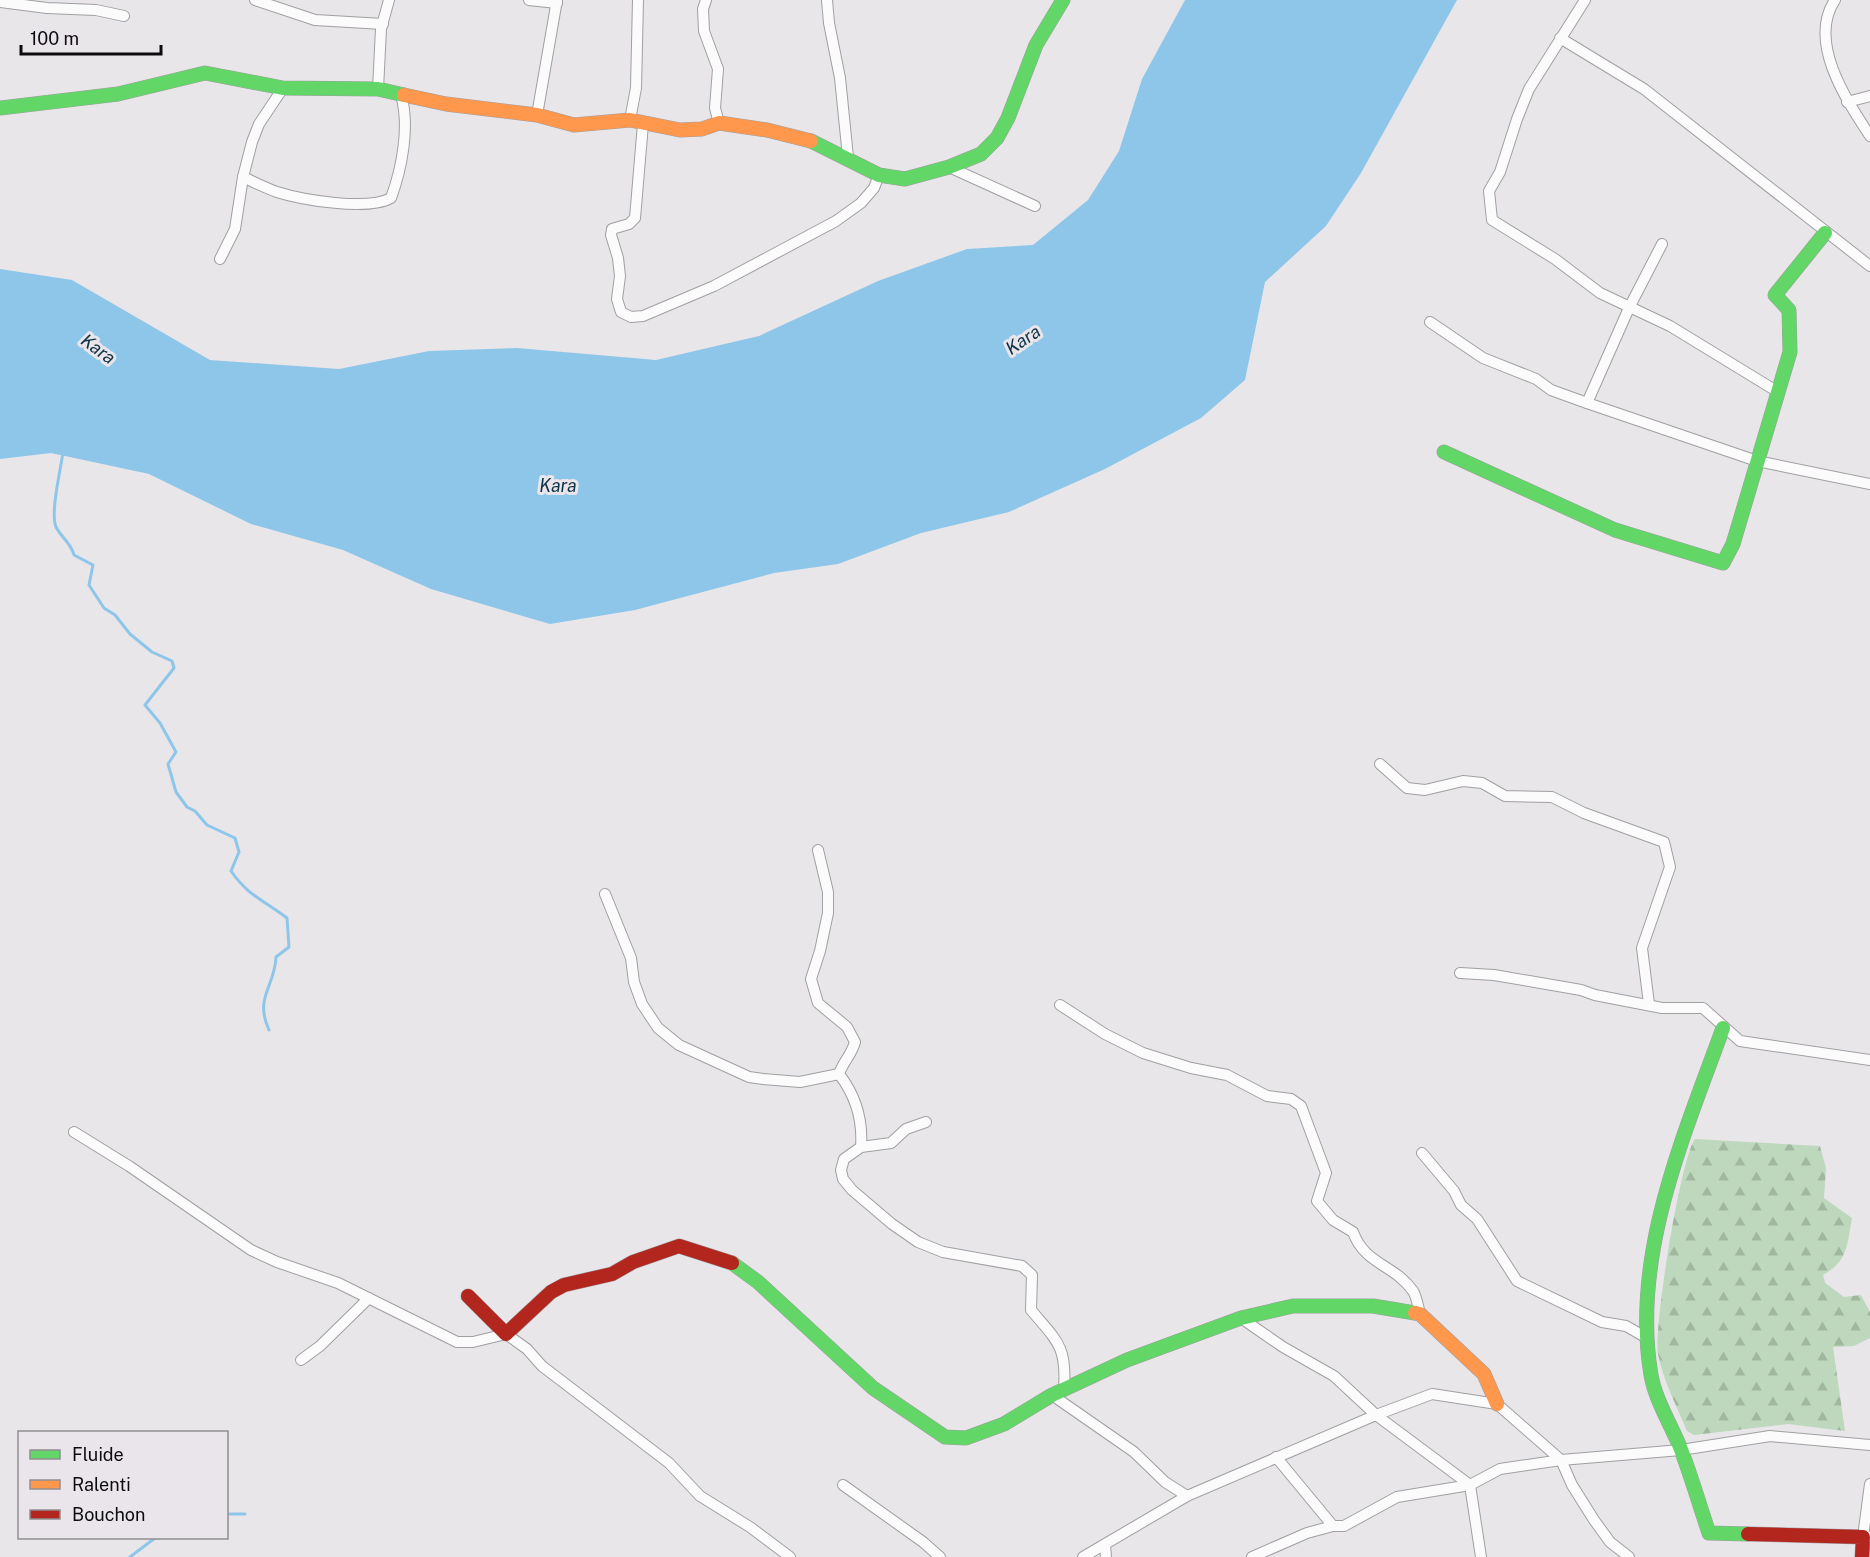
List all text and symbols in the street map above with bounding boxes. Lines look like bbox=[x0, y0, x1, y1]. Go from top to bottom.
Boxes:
scale bar bbox=[21, 18, 160, 56]
text: 100 m bbox=[30, 28, 79, 49]
water label: Kara bbox=[1001, 320, 1044, 359]
water label: Kara bbox=[77, 329, 120, 368]
water label: Kara bbox=[539, 475, 577, 496]
legend bbox=[18, 1431, 228, 1539]
text: Fluide bbox=[72, 1444, 124, 1465]
text: Ralenti bbox=[72, 1474, 131, 1495]
text: Bouchon bbox=[72, 1504, 145, 1525]

